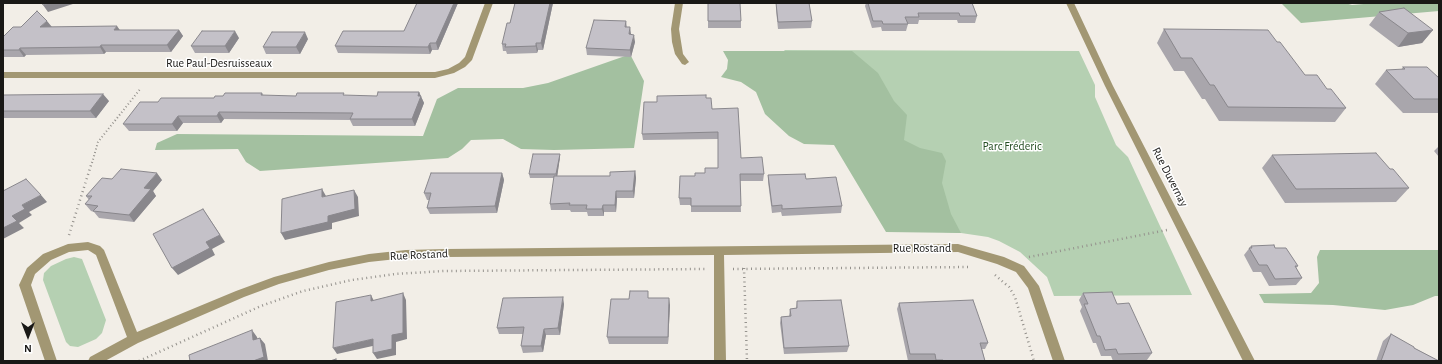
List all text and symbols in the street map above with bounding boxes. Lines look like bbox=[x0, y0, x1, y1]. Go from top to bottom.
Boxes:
street label: Rue Paul-Desruisseaux bbox=[166, 56, 272, 70]
park label: Parc Fréderic bbox=[982, 139, 1042, 153]
street label: Rue Duvernay bbox=[1149, 145, 1191, 209]
street label: Rue Rostand bbox=[893, 241, 951, 255]
street label: Rue Rostand bbox=[390, 246, 448, 264]
north arrow bbox=[8, 316, 48, 356]
text: N bbox=[24, 343, 32, 354]

